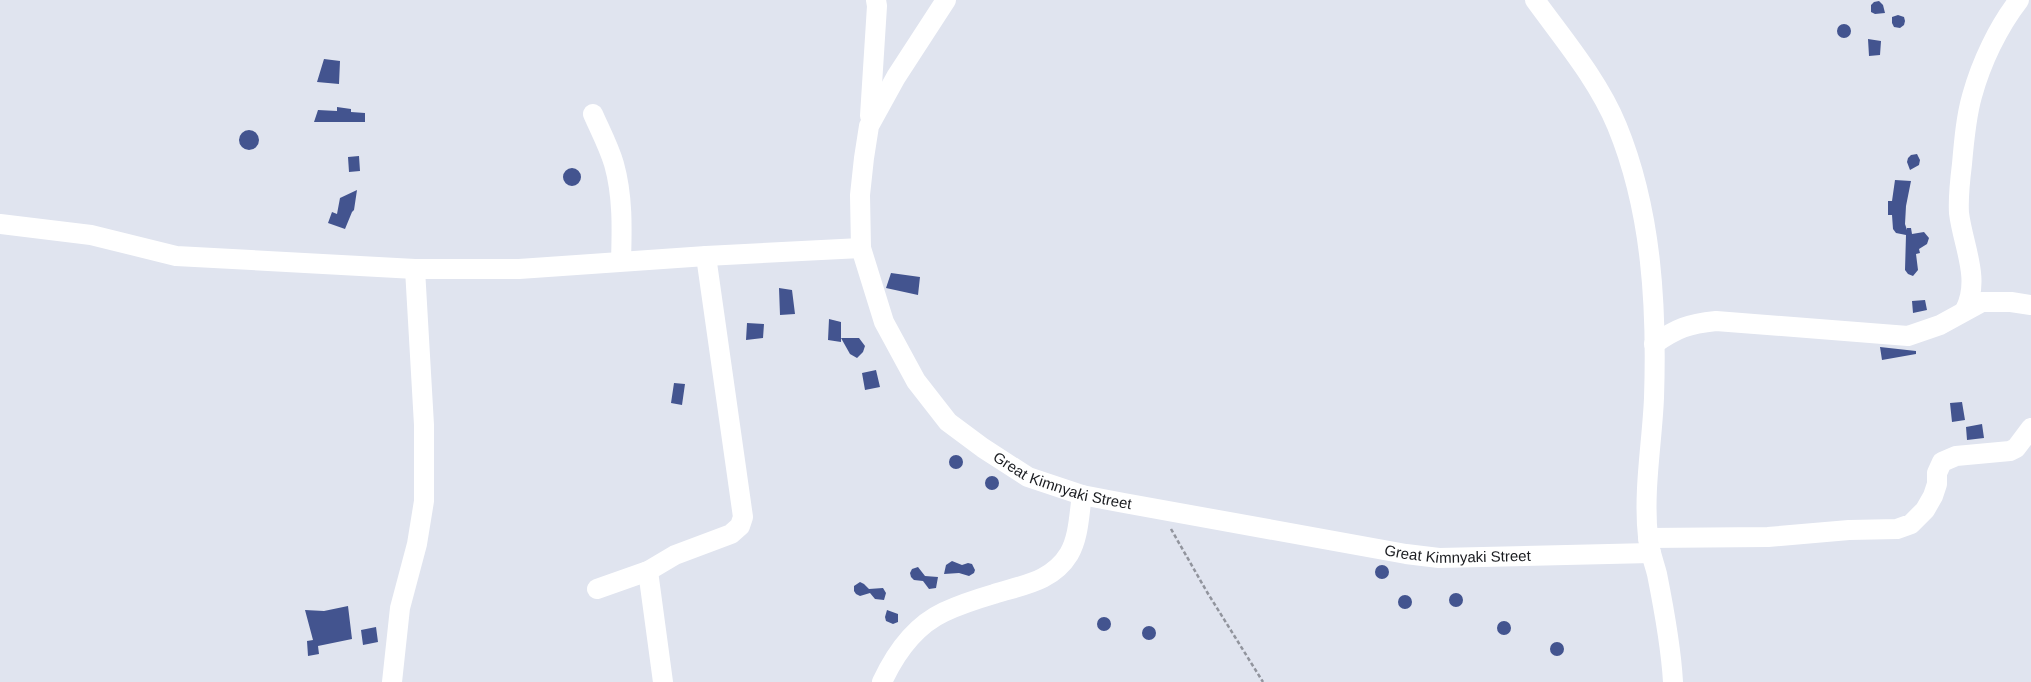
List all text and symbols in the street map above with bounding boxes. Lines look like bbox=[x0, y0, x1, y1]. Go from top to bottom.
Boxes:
street label: Great Kimnyaki Street bbox=[990, 448, 1134, 512]
street label: Great Kimnyaki Street bbox=[1383, 541, 1532, 566]

